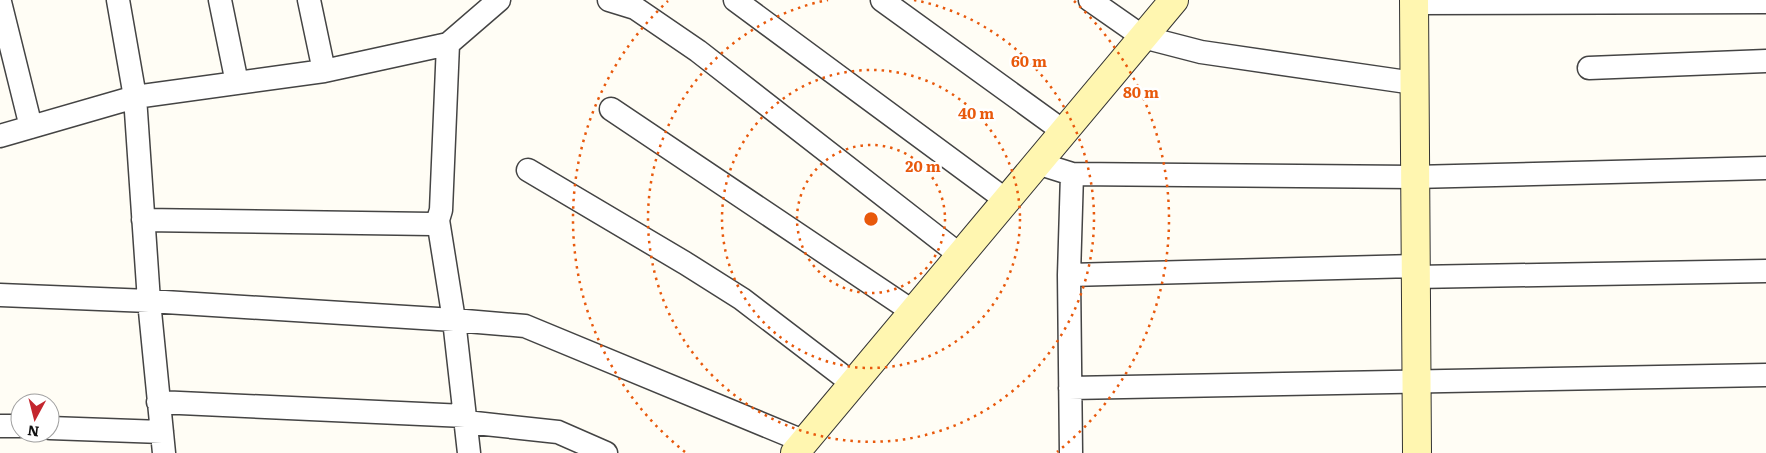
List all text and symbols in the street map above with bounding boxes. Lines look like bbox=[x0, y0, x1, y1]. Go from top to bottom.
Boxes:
text: 60 m bbox=[1011, 49, 1047, 72]
text: 80 m bbox=[1123, 80, 1159, 103]
text: 40 m bbox=[958, 101, 994, 124]
text: 20 m bbox=[905, 154, 941, 177]
centre of rings bbox=[862, 210, 880, 228]
north arrow bbox=[10, 393, 60, 443]
text: N bbox=[26, 421, 40, 443]

